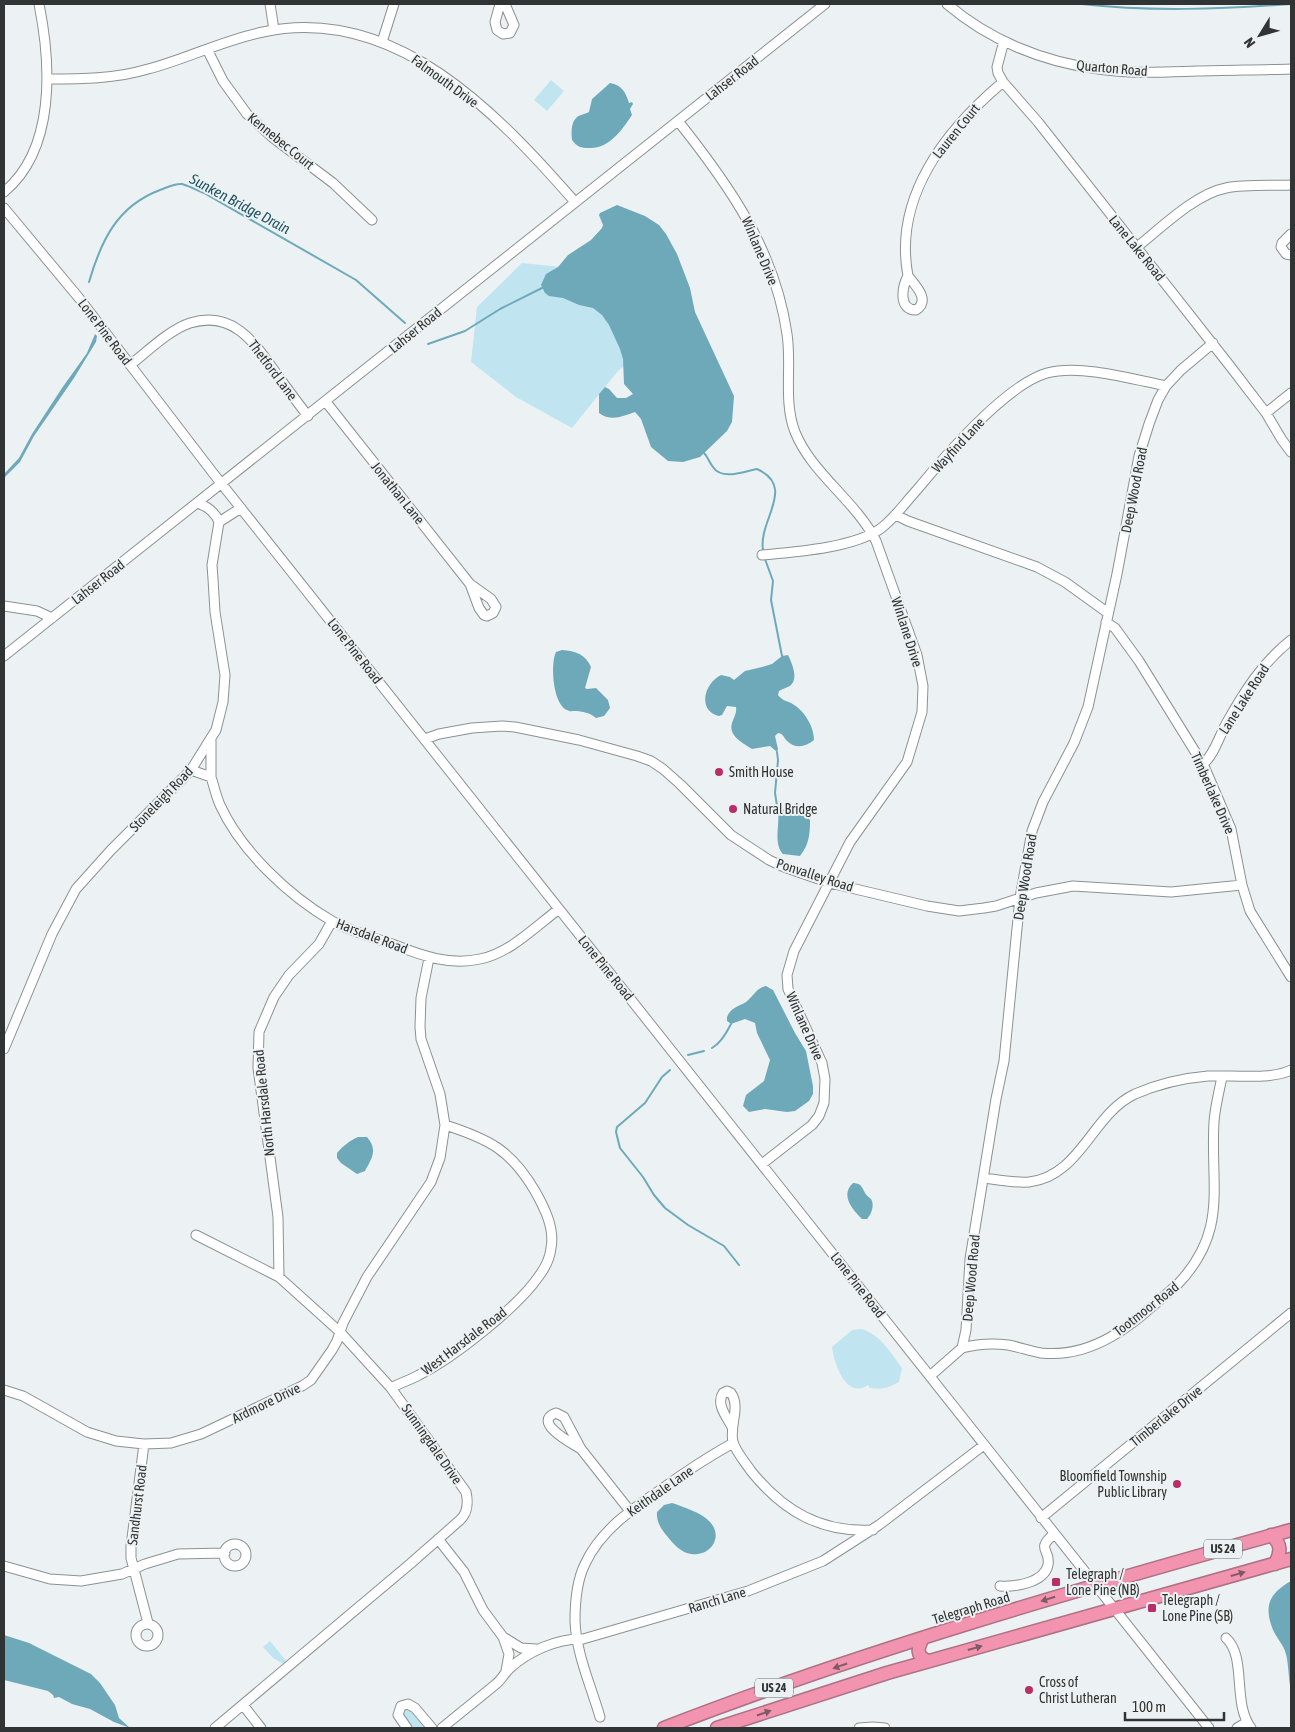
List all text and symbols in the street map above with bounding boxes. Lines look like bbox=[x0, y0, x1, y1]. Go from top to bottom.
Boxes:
north arrow bbox=[1235, 10, 1285, 60]
text: N bbox=[1241, 35, 1258, 51]
street label: Falmouth Drive bbox=[408, 51, 482, 111]
street label: Lahser Road bbox=[702, 52, 762, 104]
street label: Quarton Road bbox=[1076, 57, 1148, 79]
street label: Lauren Court bbox=[929, 100, 983, 162]
street label: Kennebec Court bbox=[245, 109, 317, 173]
water label: Sunken Bridge Drain bbox=[186, 170, 293, 237]
street label: Lane Lake Road bbox=[1106, 212, 1168, 284]
street label: Winlane Drive bbox=[738, 214, 782, 288]
street label: Lone Pine Road bbox=[75, 296, 135, 368]
street label: Lahser Road bbox=[386, 304, 444, 356]
street label: Thetford Lane bbox=[245, 337, 301, 403]
street label: Wayfind Lane bbox=[928, 414, 988, 476]
street label: Deep Wood Road bbox=[1118, 446, 1150, 534]
street label: Jonathan Lane bbox=[368, 459, 428, 527]
street label: Lahser Road bbox=[68, 556, 128, 608]
street label: Winlane Drive bbox=[888, 595, 926, 669]
street label: Lone Pine Road bbox=[324, 615, 386, 687]
street label: Lane Lake Road bbox=[1216, 661, 1272, 737]
street label: Timberlake Drive bbox=[1188, 750, 1238, 836]
street label: Stoneleigh Road bbox=[126, 763, 196, 835]
place label: Smith House bbox=[729, 764, 794, 780]
marker: Smith House bbox=[713, 766, 725, 778]
place label: Natural Bridge bbox=[743, 801, 817, 817]
marker: Natural Bridge bbox=[727, 803, 739, 815]
street label: Deep Wood Road bbox=[1010, 833, 1040, 921]
street label: Ponvalley Road bbox=[774, 855, 856, 895]
street label: Harsdale Road bbox=[334, 915, 410, 957]
street label: Lone Pine Road bbox=[575, 932, 637, 1004]
street label: Winlane Drive bbox=[783, 990, 827, 1062]
street label: North Harsdale Road bbox=[250, 1049, 278, 1157]
street label: Deep Wood Road bbox=[959, 1234, 983, 1322]
street label: Lone Pine Road bbox=[827, 1249, 889, 1321]
street label: Tootmoor Road bbox=[1110, 1279, 1182, 1339]
street label: West Harsdale Road bbox=[418, 1304, 510, 1378]
street label: Ardmore Drive bbox=[229, 1380, 303, 1426]
street label: Timberlake Drive bbox=[1127, 1382, 1205, 1450]
street label: Sunningdale Drive bbox=[398, 1401, 466, 1487]
street label: Keithdale Lane bbox=[624, 1462, 696, 1520]
street label: Sandhurst Road bbox=[124, 1464, 150, 1546]
place label: Bloomfield Township Public Library bbox=[1060, 1468, 1167, 1500]
marker: Bloomfield Township Public Library bbox=[1171, 1478, 1183, 1490]
road number: US 24 bbox=[1204, 1540, 1242, 1558]
place label: Telegraph / Lone Pine (NB) bbox=[1066, 1566, 1140, 1598]
one-way arrow bbox=[1231, 1570, 1246, 1578]
marker: Telegraph / Lone Pine (NB) bbox=[1050, 1576, 1062, 1588]
street label: Ranch Lane bbox=[686, 1584, 748, 1616]
street label: Telegraph Road bbox=[930, 1589, 1012, 1627]
place label: Telegraph / Lone Pine (SB) bbox=[1162, 1592, 1233, 1624]
one-way arrow bbox=[1041, 1596, 1056, 1604]
marker: Telegraph / Lone Pine (SB) bbox=[1146, 1602, 1158, 1614]
one-way arrow bbox=[967, 1644, 982, 1652]
one-way arrow bbox=[832, 1663, 847, 1670]
place label: Cross of Christ Lutheran bbox=[1039, 1674, 1117, 1706]
road number: US 24 bbox=[755, 1679, 793, 1698]
marker: Cross of Christ Lutheran bbox=[1023, 1684, 1035, 1696]
scale bar bbox=[1125, 1690, 1224, 1722]
text: 100 m bbox=[1132, 1698, 1166, 1715]
one-way arrow bbox=[756, 1709, 771, 1716]

